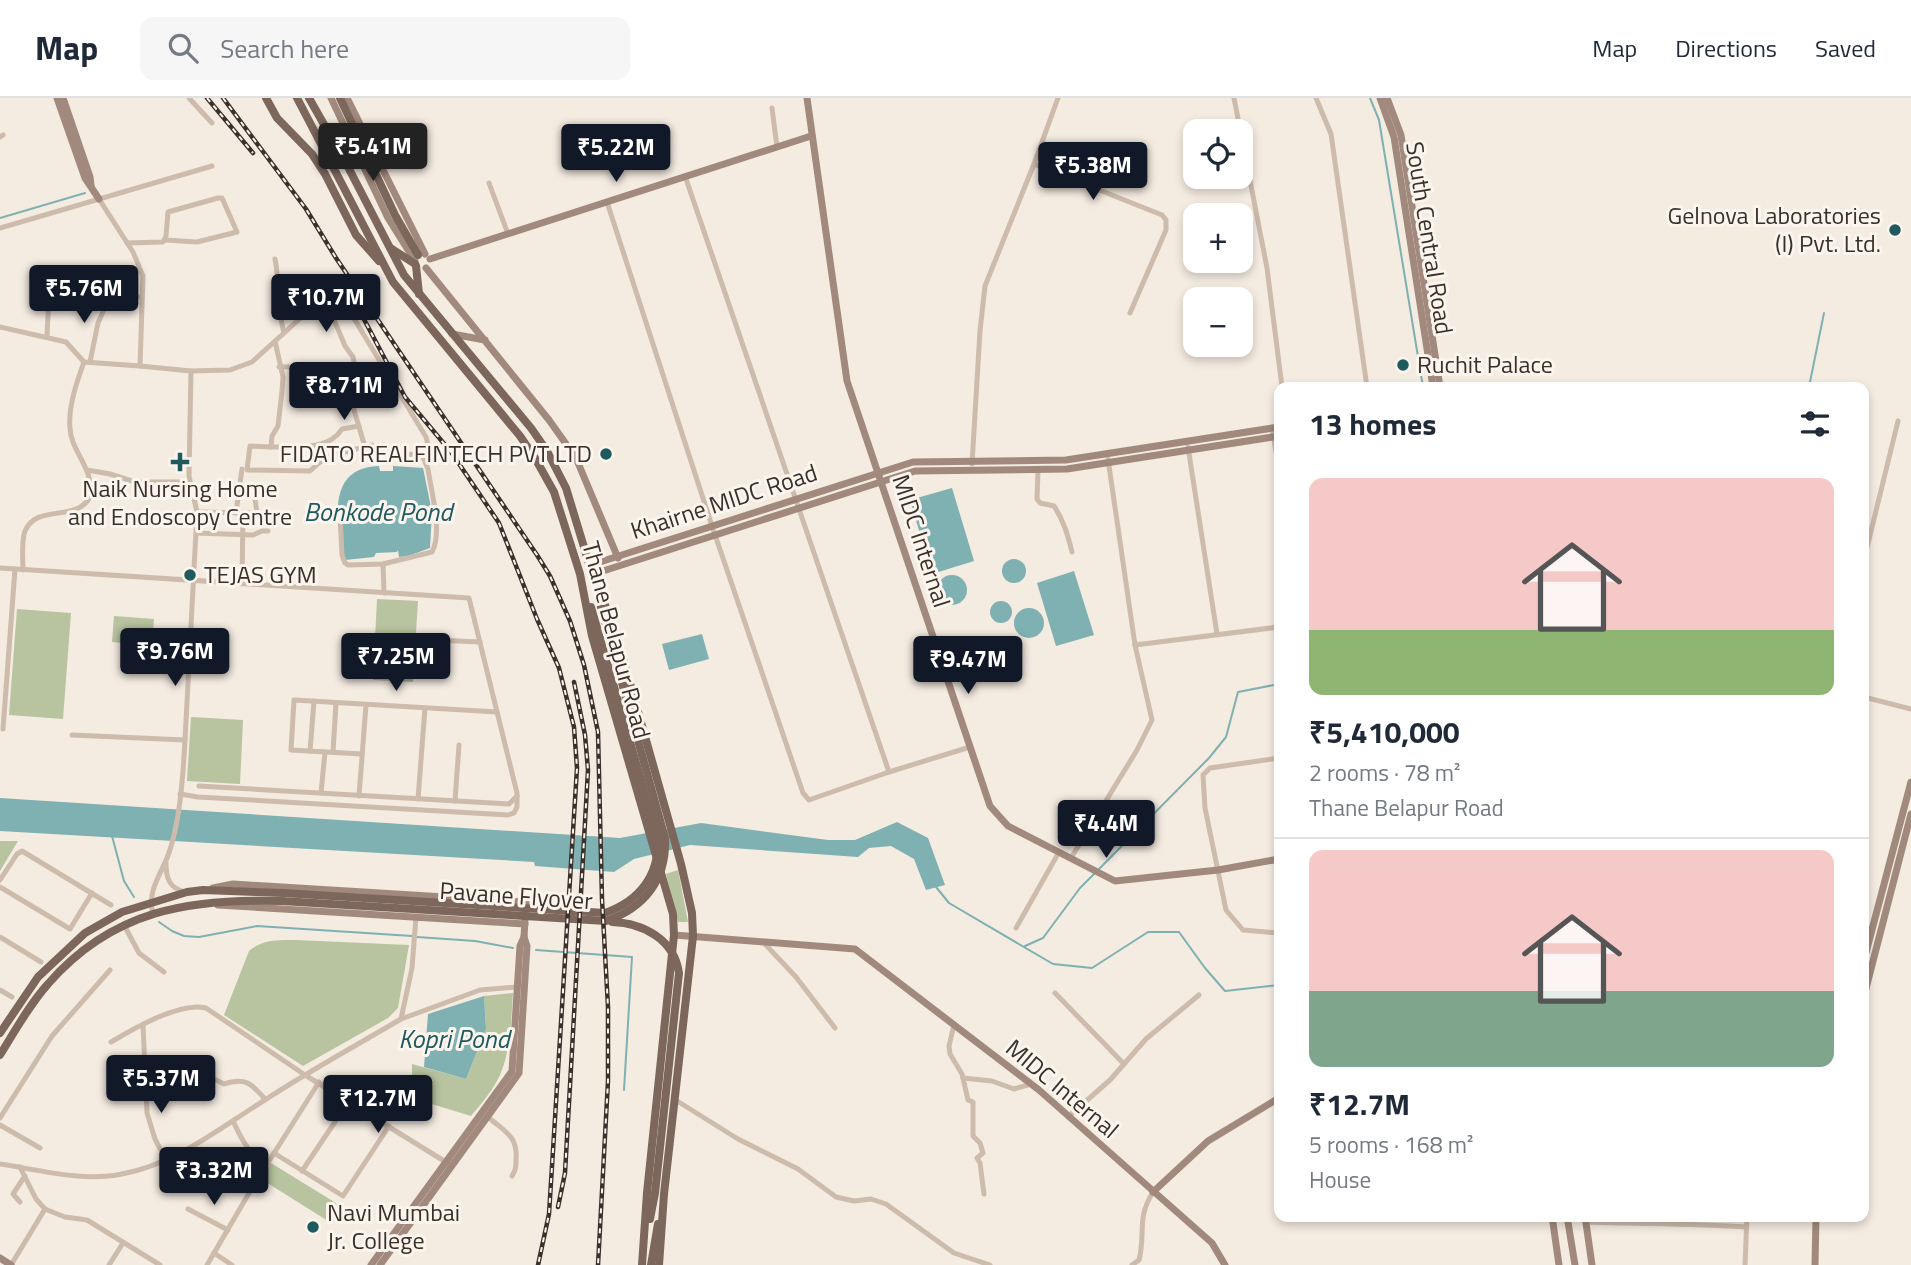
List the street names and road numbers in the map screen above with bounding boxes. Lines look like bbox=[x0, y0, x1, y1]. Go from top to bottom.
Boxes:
street label: South Central Road bbox=[1397, 139, 1463, 337]
street label: Khairne MIDC Road bbox=[626, 454, 822, 548]
street label: MIDC Internal bbox=[884, 470, 960, 612]
street label: Thane Belapur Road bbox=[573, 537, 661, 743]
street label: Pavane Flyover bbox=[438, 872, 594, 918]
street label: MIDC Internal bbox=[998, 1030, 1127, 1146]

